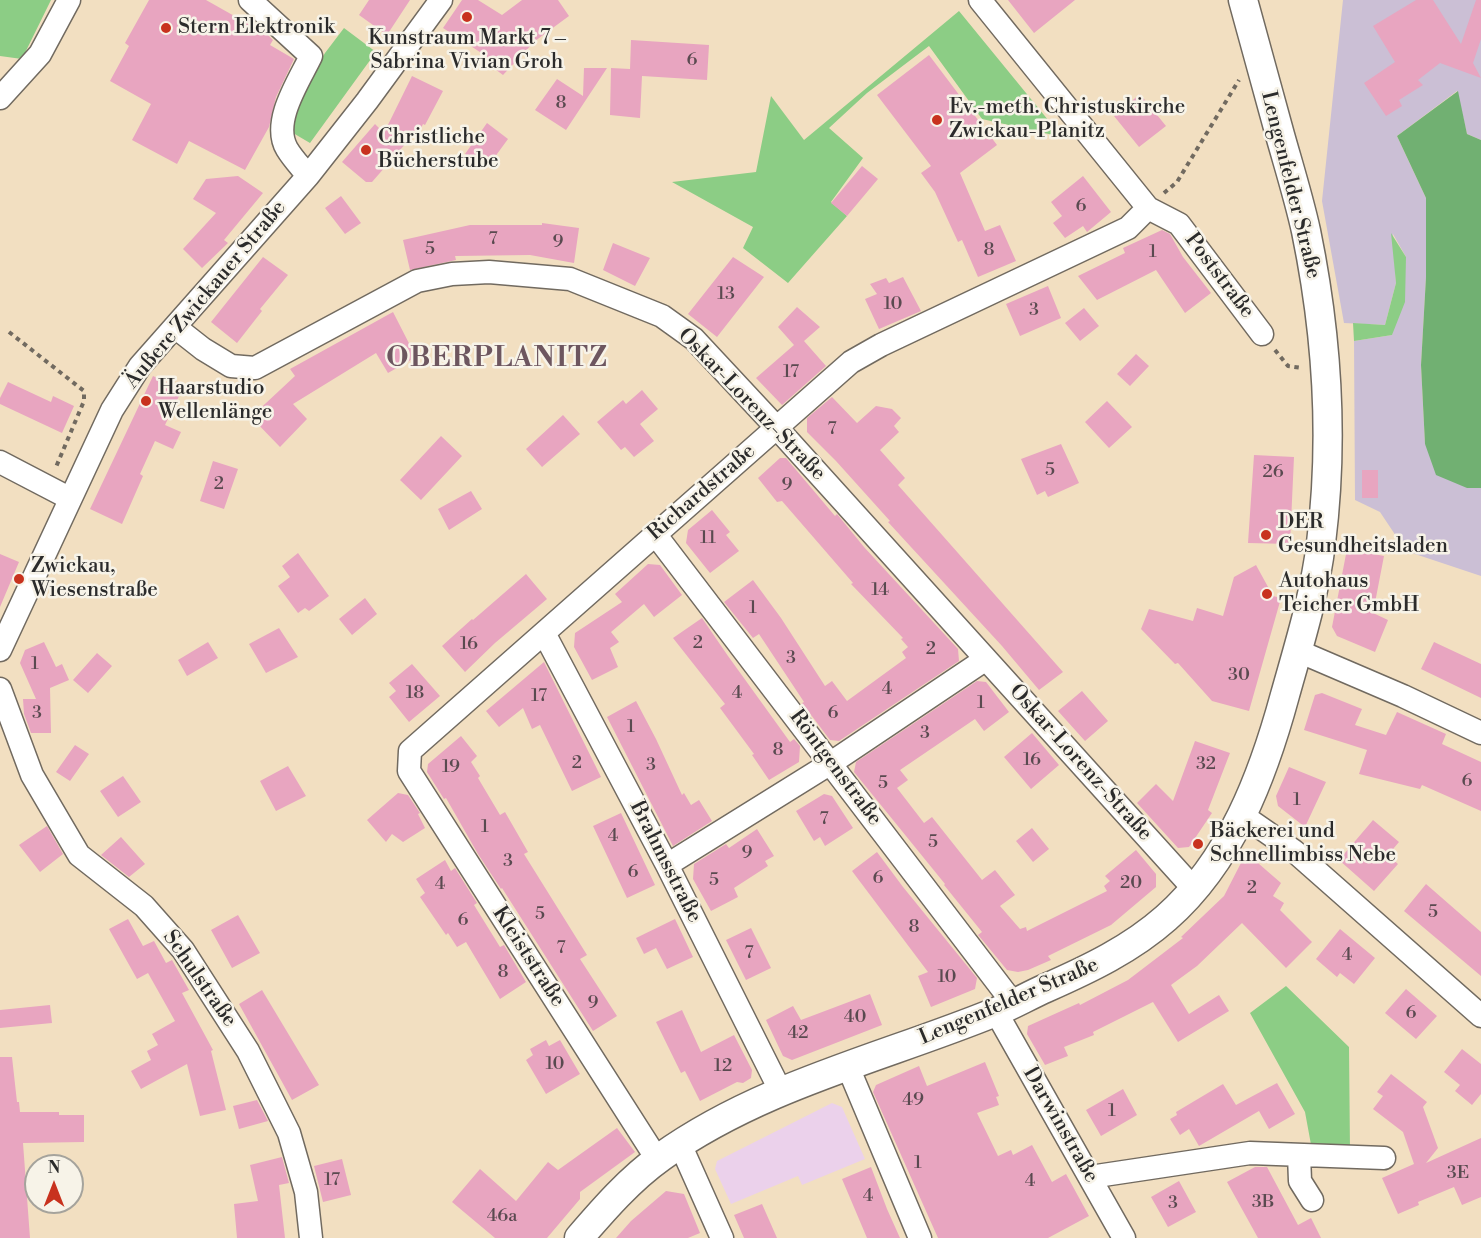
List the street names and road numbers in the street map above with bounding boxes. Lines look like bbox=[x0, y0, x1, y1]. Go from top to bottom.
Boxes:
street label: Lengenfelder Straße bbox=[1255, 89, 1325, 281]
street label: Äußere Zwickauer Straße bbox=[120, 196, 292, 394]
street label: Poststraße bbox=[1179, 228, 1259, 324]
street label: Oskar-Lorenz-Straße bbox=[672, 324, 830, 486]
street label: Richardstraße bbox=[643, 439, 761, 547]
street label: Oskar-Lorenz-Straße bbox=[1003, 679, 1157, 847]
street label: Röntgenstraße bbox=[783, 705, 887, 831]
street label: Brahmsstraße bbox=[624, 797, 706, 927]
street label: Kleiststraße bbox=[486, 902, 570, 1012]
street label: Schulstraße bbox=[157, 926, 241, 1032]
street label: Lengenfelder Straße bbox=[916, 953, 1102, 1051]
street label: Darwinstraße bbox=[1017, 1063, 1103, 1187]

